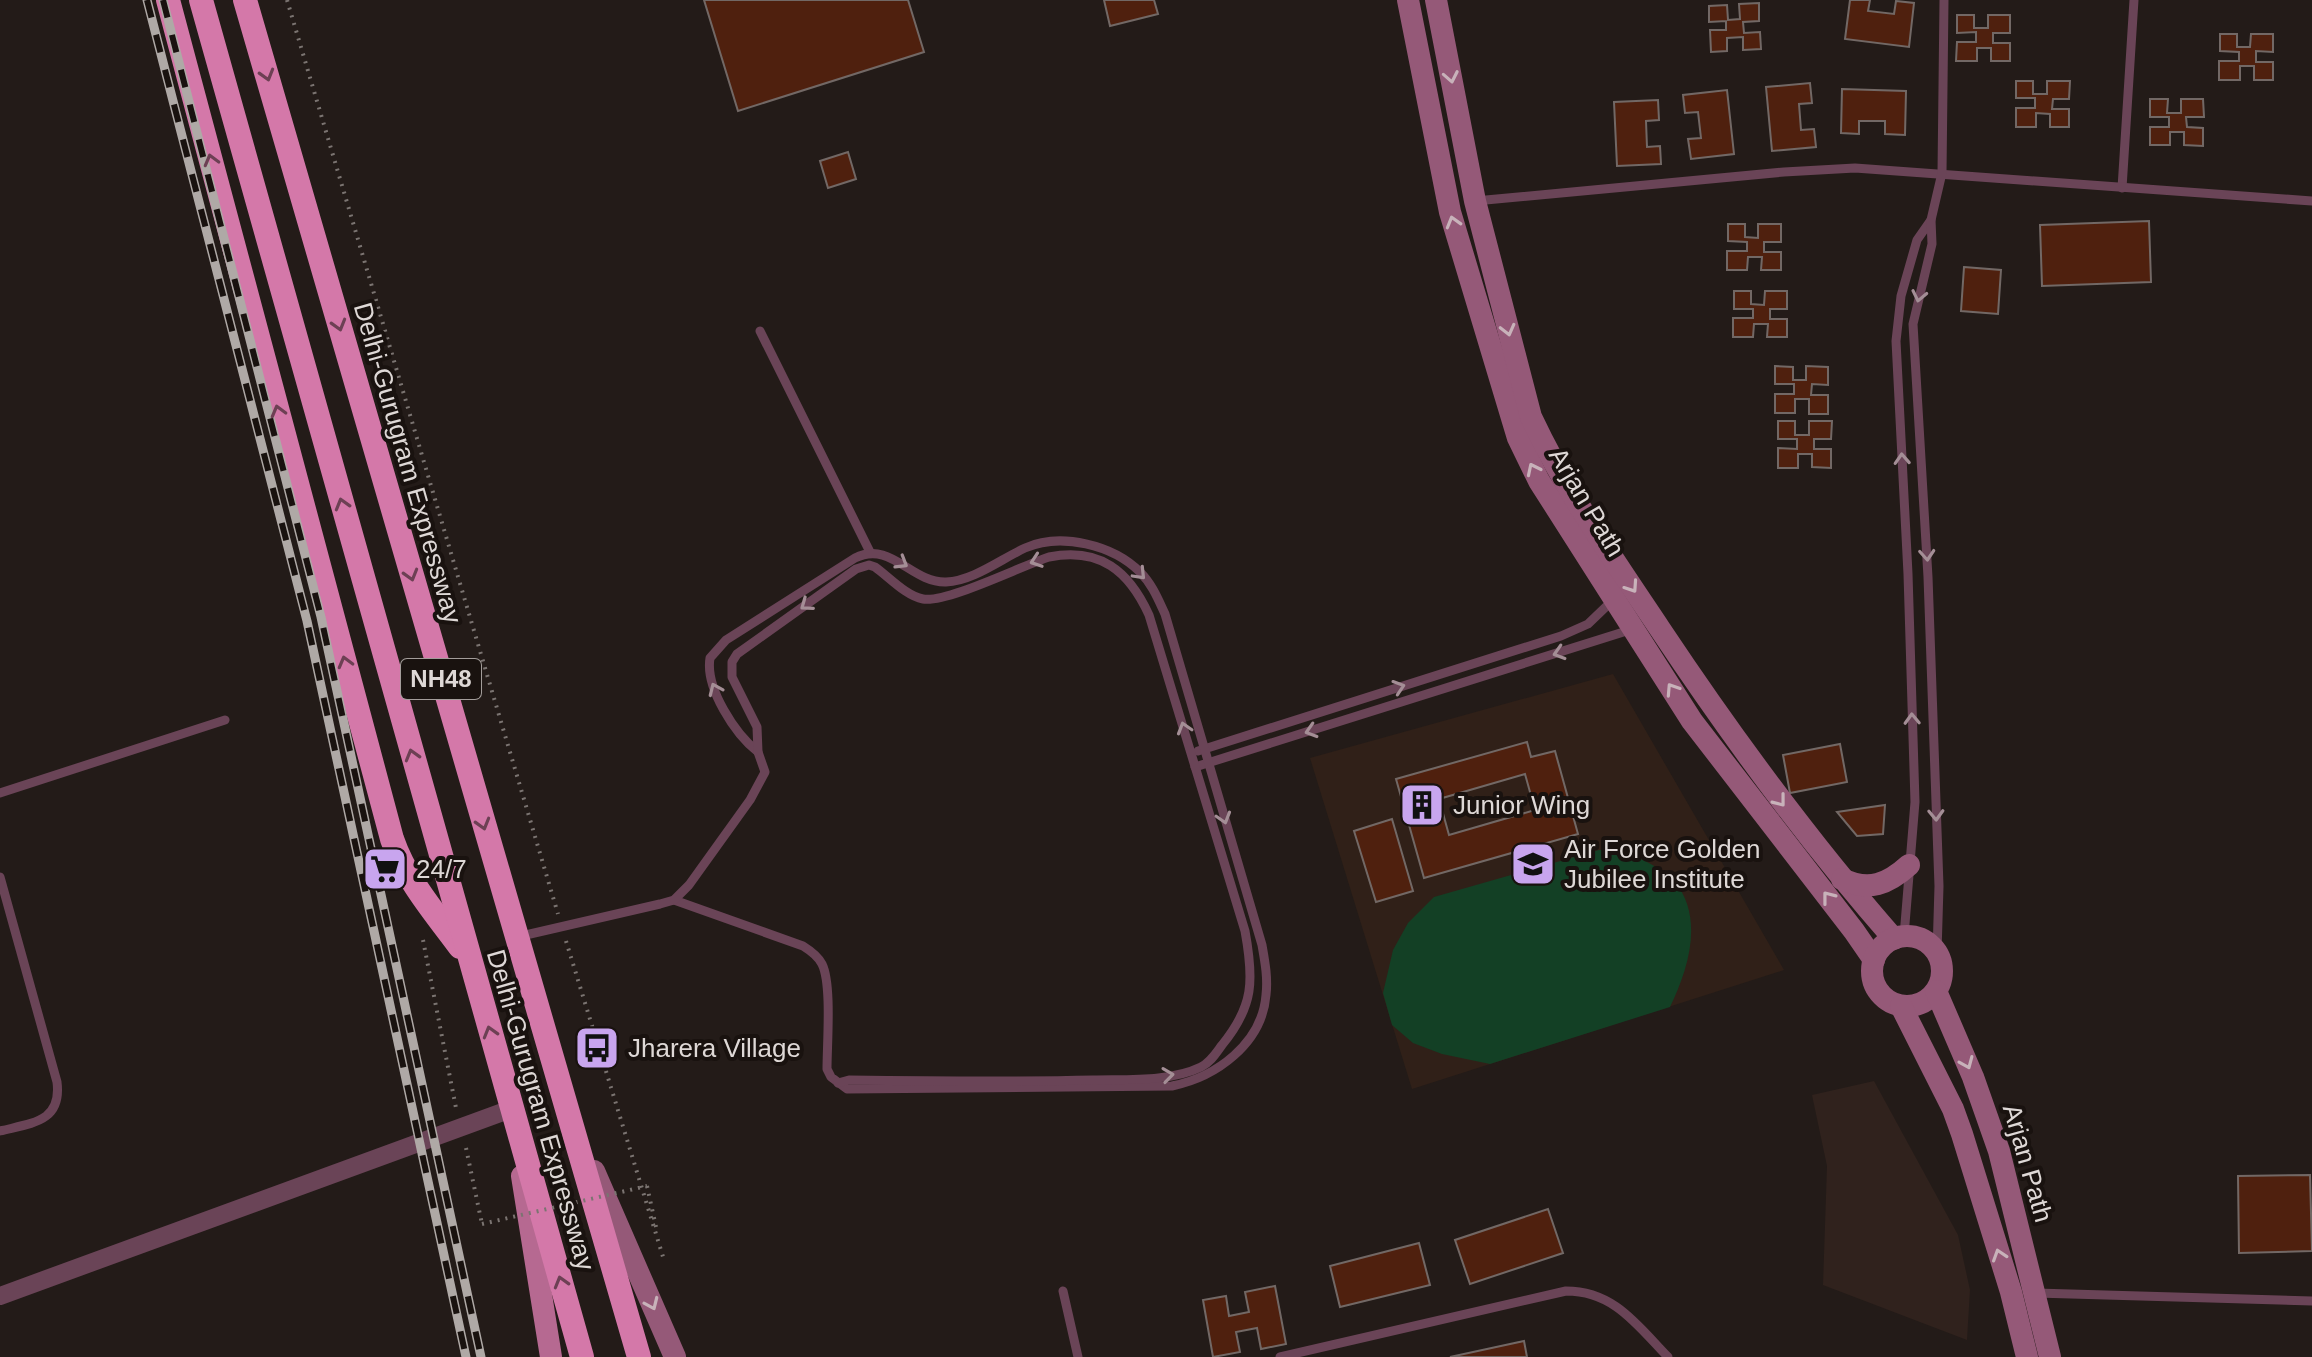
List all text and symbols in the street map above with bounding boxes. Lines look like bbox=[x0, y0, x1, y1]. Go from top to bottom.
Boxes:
one-way arrow bbox=[258, 67, 274, 81]
one-way arrow bbox=[1441, 70, 1458, 83]
one-way arrow bbox=[203, 153, 220, 167]
one-way arrow bbox=[1446, 216, 1462, 230]
one-way arrow bbox=[1911, 289, 1928, 303]
street label: Delhi-Gurugram Expressway bbox=[348, 299, 468, 627]
one-way arrow bbox=[330, 317, 346, 331]
one-way arrow bbox=[1498, 323, 1515, 337]
one-way arrow bbox=[271, 404, 287, 418]
street label: Arjan Path bbox=[1543, 442, 1631, 562]
one-way arrow bbox=[1893, 452, 1910, 465]
one-way arrow bbox=[1527, 463, 1543, 478]
one-way arrow bbox=[335, 498, 351, 512]
one-way arrow bbox=[1918, 549, 1935, 562]
one-way arrow bbox=[1030, 552, 1044, 568]
one-way arrow bbox=[893, 553, 908, 569]
one-way arrow bbox=[1131, 565, 1146, 579]
one-way arrow bbox=[402, 567, 418, 581]
one-way arrow bbox=[1622, 579, 1637, 593]
one-way arrow bbox=[800, 595, 814, 610]
one-way arrow bbox=[1552, 644, 1566, 660]
one-way arrow bbox=[338, 655, 354, 669]
road number: NH48 bbox=[401, 659, 481, 699]
one-way arrow bbox=[1391, 681, 1405, 697]
one-way arrow bbox=[709, 682, 725, 697]
one-way arrow bbox=[1666, 683, 1681, 698]
one-way arrow bbox=[1904, 712, 1921, 725]
one-way arrow bbox=[1177, 722, 1193, 736]
one-way arrow bbox=[1304, 722, 1318, 738]
one-way arrow bbox=[405, 748, 421, 762]
building icon: Junior Wing bbox=[1398, 781, 1446, 829]
place label: Junior Wing bbox=[1453, 790, 1590, 820]
one-way arrow bbox=[1771, 792, 1785, 806]
one-way arrow bbox=[1928, 809, 1945, 822]
one-way arrow bbox=[1215, 811, 1231, 824]
one-way arrow bbox=[474, 817, 490, 831]
place label: Air Force Golden Jubilee Institute bbox=[1564, 834, 1761, 894]
school or university icon: Air Force Golden Jubilee Institute bbox=[1509, 840, 1557, 888]
supermarket icon: 24/7 bbox=[361, 845, 409, 893]
place label: 24/7 bbox=[416, 854, 467, 884]
one-way arrow bbox=[1823, 892, 1838, 906]
street label: Delhi-Gurugram Expressway bbox=[481, 946, 601, 1274]
bus stop icon: Jharera Village bbox=[573, 1024, 621, 1072]
one-way arrow bbox=[483, 1025, 499, 1039]
place label: Jharera Village bbox=[628, 1033, 801, 1063]
one-way arrow bbox=[1957, 1055, 1973, 1069]
one-way arrow bbox=[1161, 1067, 1174, 1084]
street label: Arjan Path bbox=[1997, 1101, 2059, 1225]
one-way arrow bbox=[1992, 1249, 2008, 1263]
one-way arrow bbox=[554, 1276, 570, 1289]
one-way arrow bbox=[642, 1296, 658, 1310]

